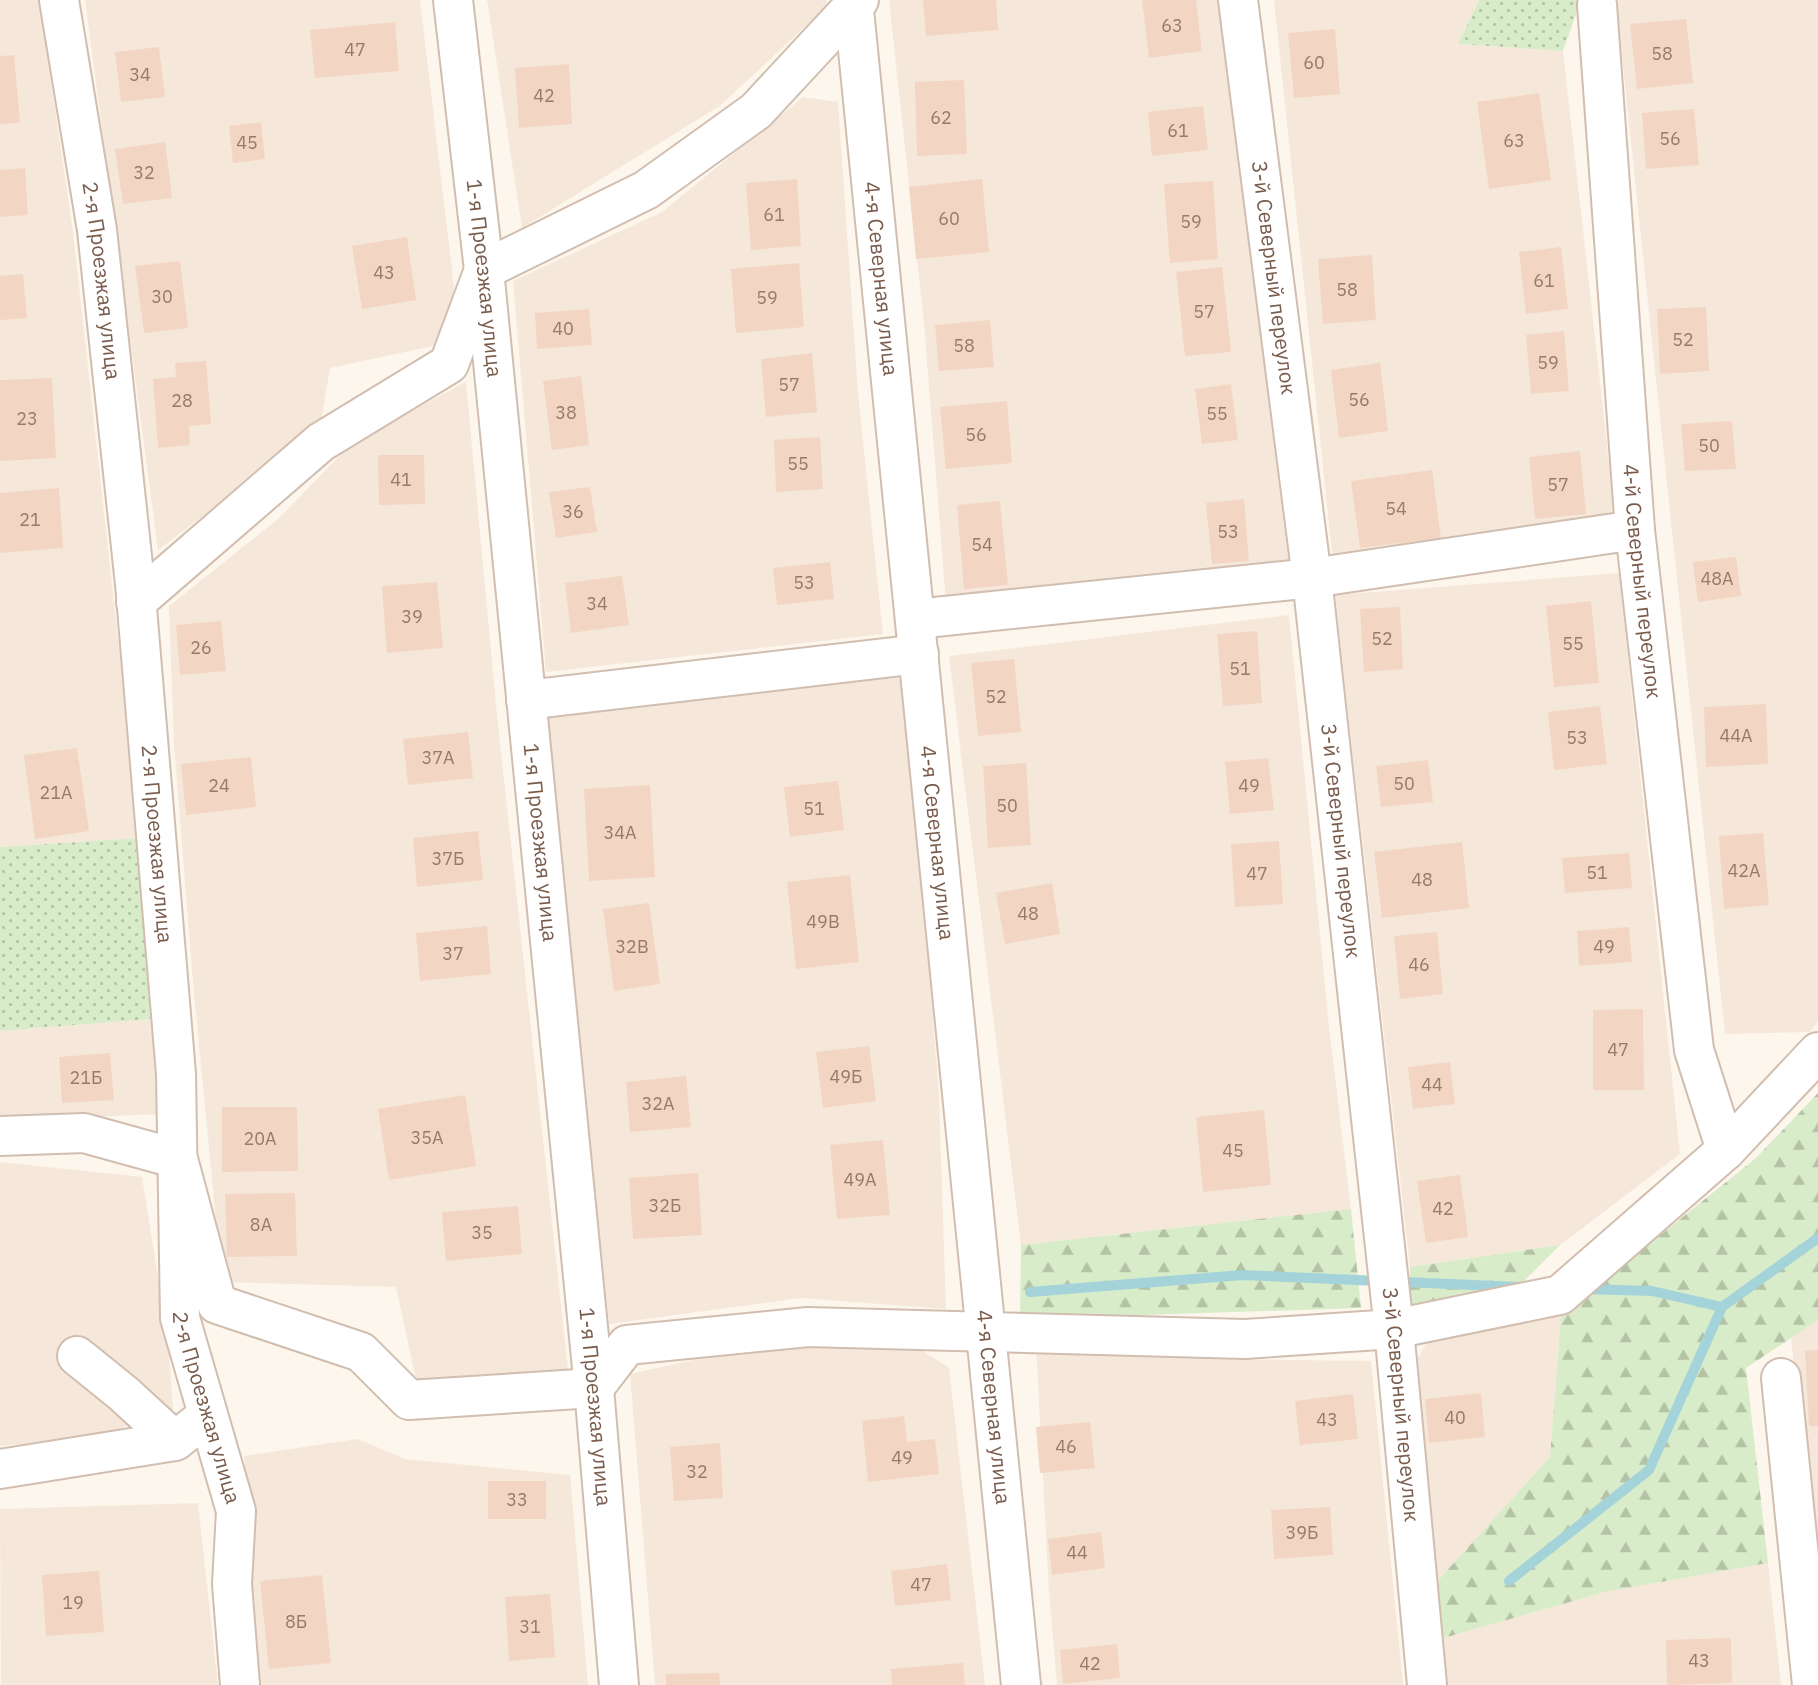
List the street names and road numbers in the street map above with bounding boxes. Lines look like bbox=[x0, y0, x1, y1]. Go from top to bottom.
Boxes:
street label: 3-й Северный переулок bbox=[1246, 159, 1303, 396]
street label: 1-я Проезжая улица bbox=[461, 178, 509, 379]
street label: 2-я Проезжая улица bbox=[76, 179, 128, 381]
street label: 4-я Северная улица bbox=[858, 180, 905, 377]
street label: 4-й Северный переулок bbox=[1617, 463, 1669, 700]
street label: 3-й Северный переулок bbox=[1315, 722, 1368, 959]
street label: 1-я Проезжая улица bbox=[518, 742, 565, 943]
street label: 2-я Проезжая улица bbox=[135, 743, 180, 944]
street label: 4-я Северная улица bbox=[914, 744, 962, 941]
street label: 3-й Северный переулок bbox=[1377, 1286, 1427, 1523]
street label: 1-я Проезжая улица bbox=[573, 1306, 619, 1507]
street label: 4-я Северная улица bbox=[971, 1308, 1018, 1505]
street label: 2-я Проезжая улица bbox=[167, 1311, 248, 1507]

